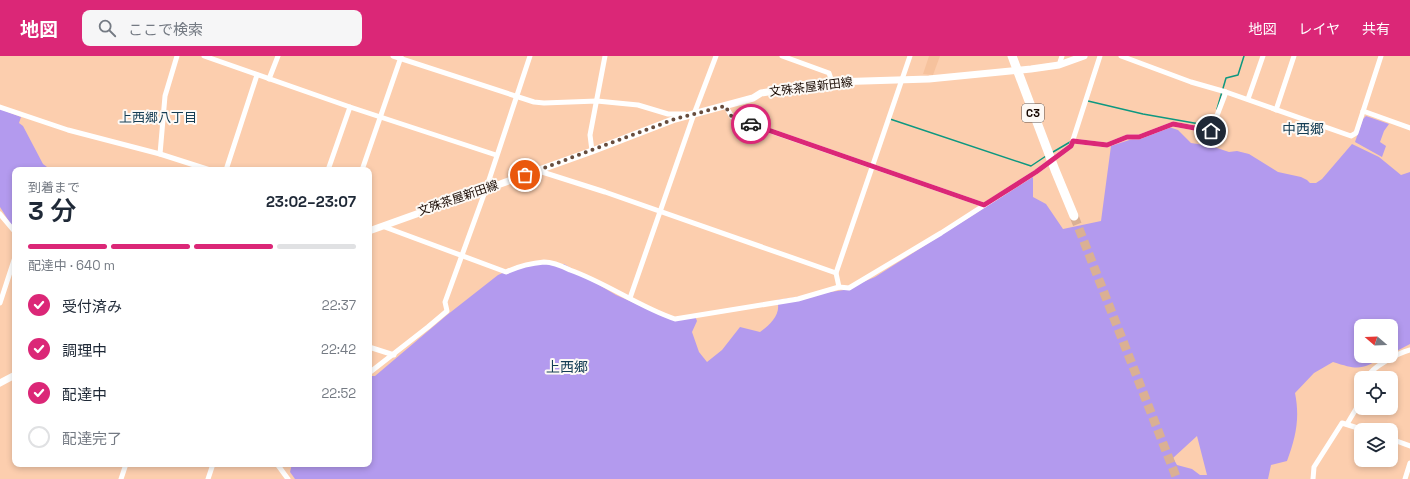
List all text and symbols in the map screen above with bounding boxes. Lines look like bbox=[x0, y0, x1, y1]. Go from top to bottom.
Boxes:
search box bbox=[82, 10, 362, 46]
text: 地図 bbox=[20, 17, 58, 42]
icon: search bbox=[96, 17, 118, 39]
text: ここで検索 bbox=[128, 20, 203, 39]
text: 地図 bbox=[1248, 20, 1276, 38]
text: レイヤ bbox=[1298, 20, 1340, 38]
text: 共有 bbox=[1362, 20, 1390, 38]
street label: 文殊茶屋新田線 bbox=[768, 74, 854, 100]
courier bbox=[731, 104, 771, 144]
road number: C3 bbox=[1022, 104, 1044, 122]
district label: 上西郷八丁目 bbox=[119, 109, 197, 126]
icon: car bbox=[740, 113, 762, 135]
pin bbox=[1194, 114, 1228, 148]
icon: home bbox=[1200, 120, 1222, 142]
district label: 中西郷 bbox=[1282, 120, 1324, 138]
pin bbox=[508, 158, 542, 192]
icon: bag bbox=[514, 164, 536, 186]
street label: 文殊茶屋新田線 bbox=[416, 177, 500, 219]
text: 到着まで bbox=[28, 179, 80, 196]
text: 23:02–23:07 bbox=[266, 192, 356, 211]
text: 3 分 bbox=[28, 194, 76, 228]
text: 配達中 · 640 m bbox=[28, 257, 115, 274]
icon: check bbox=[28, 294, 50, 316]
text: 受付済み bbox=[62, 297, 122, 316]
text: 22:37 bbox=[322, 297, 356, 314]
north arrow bbox=[1354, 319, 1398, 363]
map controls bbox=[1354, 319, 1398, 467]
icon: check bbox=[28, 338, 50, 360]
text: 調理中 bbox=[62, 341, 107, 360]
text: 22:42 bbox=[321, 341, 356, 358]
district label: 上西郷 bbox=[546, 358, 588, 376]
button: locate bbox=[1354, 371, 1398, 415]
icon: check bbox=[28, 382, 50, 404]
text: 配達中 bbox=[62, 385, 107, 404]
text: 22:52 bbox=[322, 385, 356, 402]
button: layers bbox=[1354, 423, 1398, 467]
text: 配達完了 bbox=[62, 429, 122, 448]

